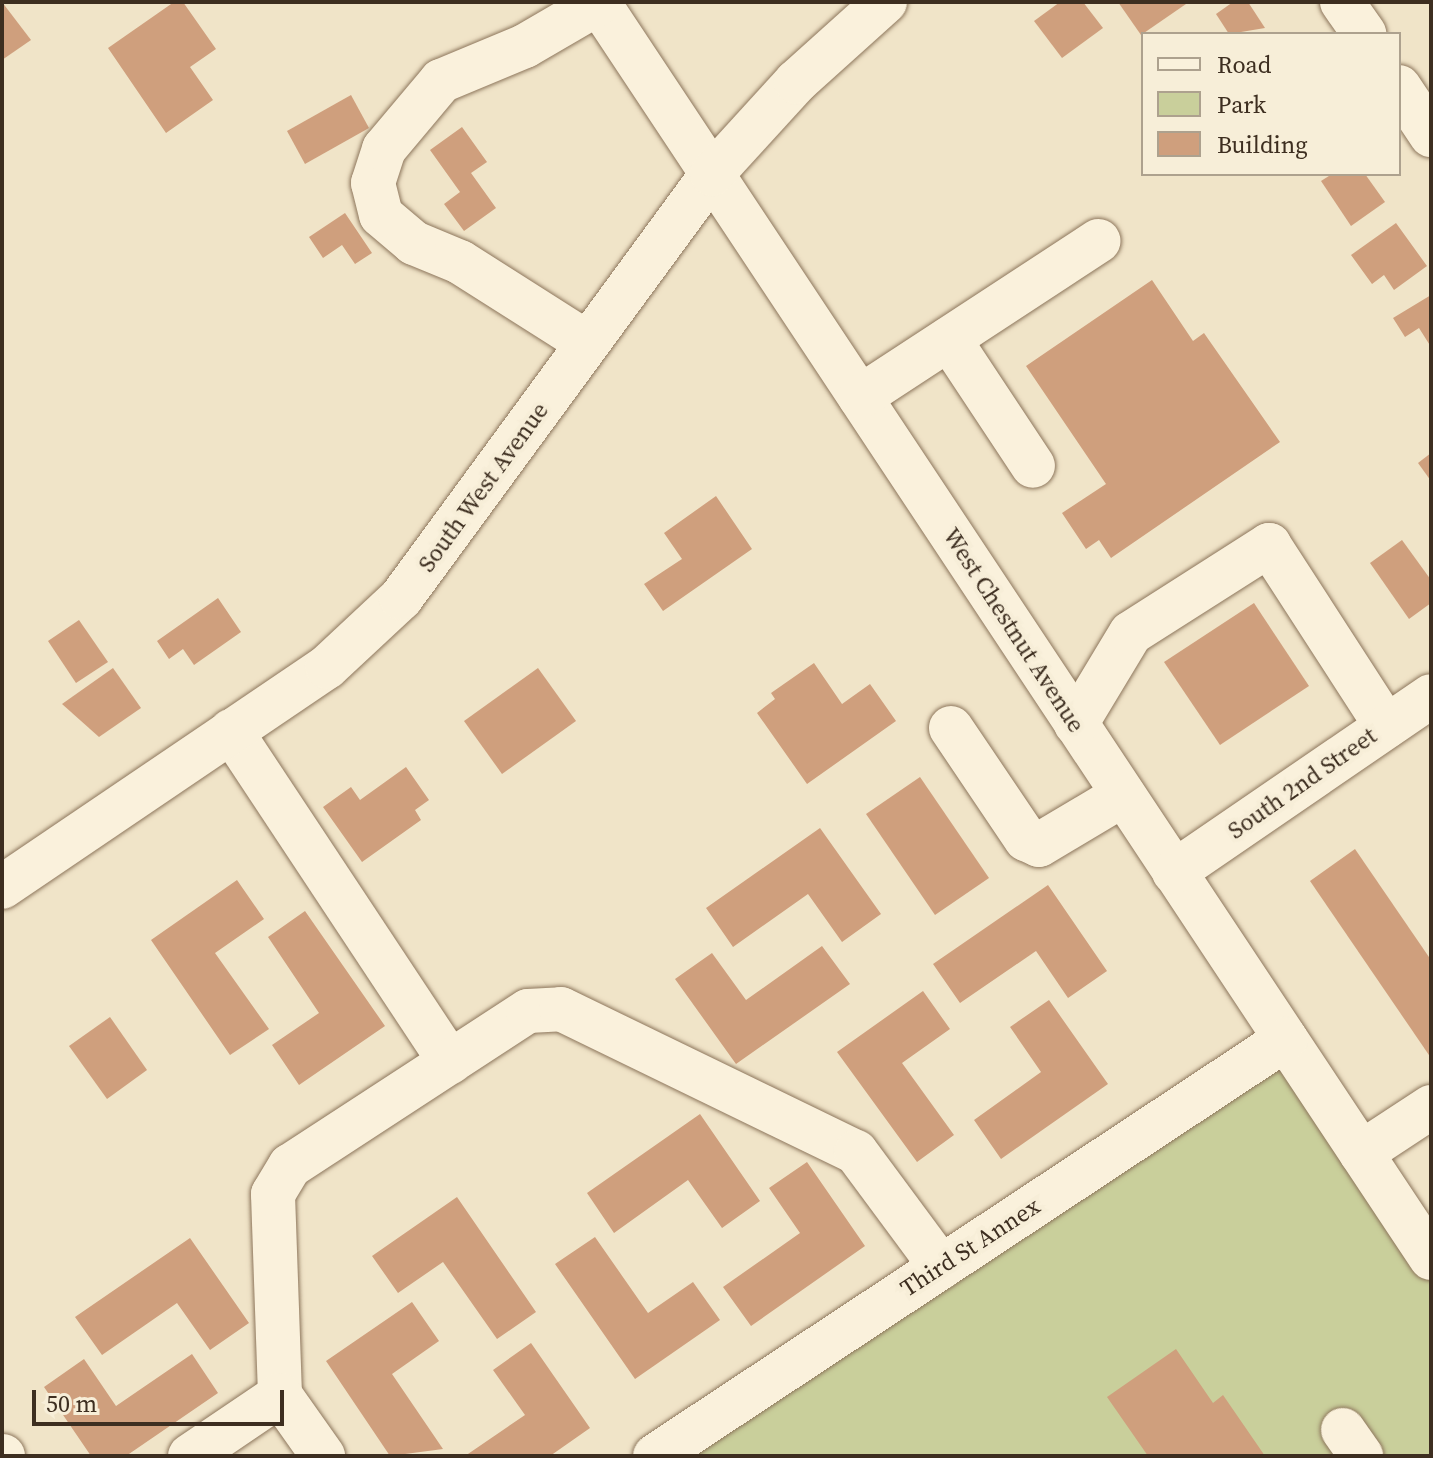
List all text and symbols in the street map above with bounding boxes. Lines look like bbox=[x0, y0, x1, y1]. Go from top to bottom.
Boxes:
legend bbox=[1141, 32, 1401, 176]
text: Road bbox=[1217, 48, 1271, 81]
text: Park bbox=[1217, 88, 1266, 121]
text: Building bbox=[1217, 128, 1308, 161]
street label: South West Avenue bbox=[412, 396, 554, 578]
street label: West Chestnut Avenue bbox=[937, 522, 1091, 738]
street label: South 2nd Street bbox=[1222, 721, 1382, 845]
street label: Third St Annex bbox=[895, 1191, 1045, 1303]
scale bar bbox=[36, 1374, 288, 1424]
text: 50 m bbox=[46, 1387, 97, 1420]

